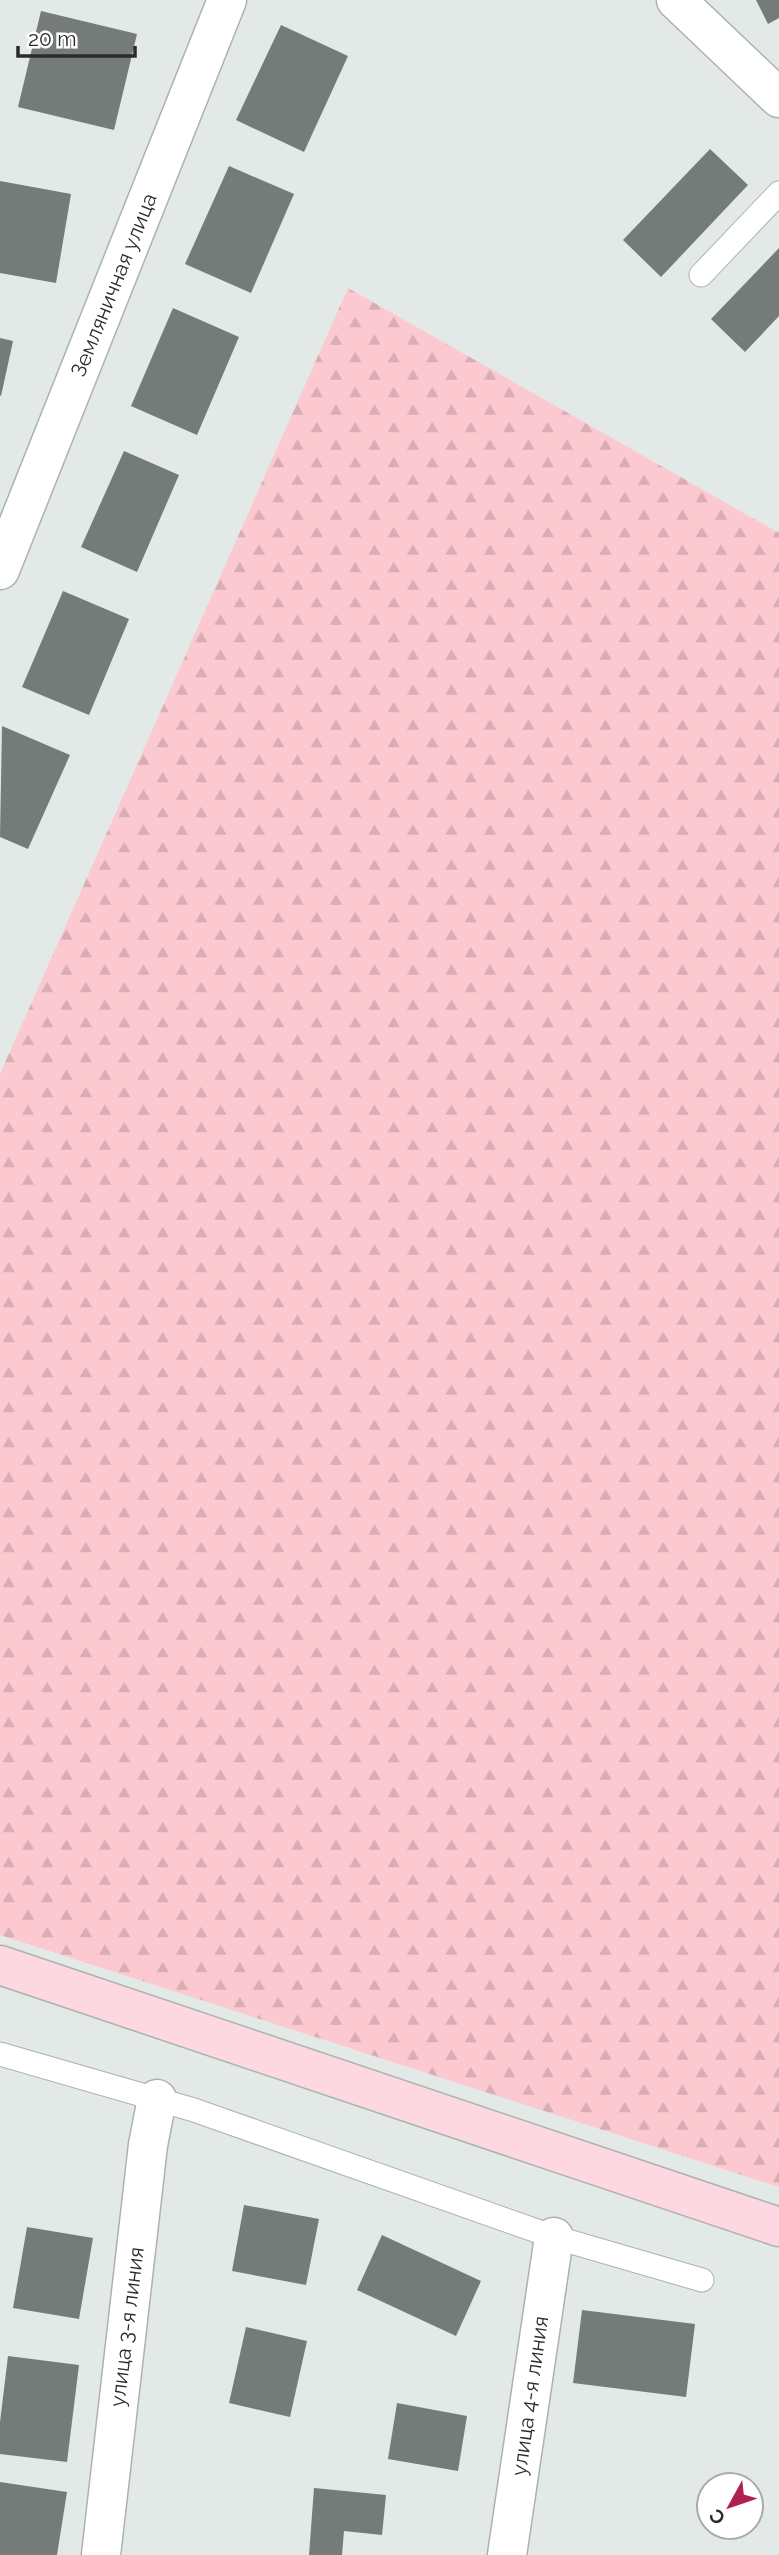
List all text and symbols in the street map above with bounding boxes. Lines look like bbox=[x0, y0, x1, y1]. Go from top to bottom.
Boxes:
scale bar bbox=[18, 14, 135, 58]
text: 20 m bbox=[28, 26, 76, 51]
street label: Земляничная улица bbox=[65, 189, 162, 380]
street label: улица 3-я линия bbox=[104, 2245, 149, 2408]
street label: улица 4-я линия bbox=[506, 2314, 553, 2478]
north arrow bbox=[695, 2471, 765, 2541]
text: С bbox=[704, 2505, 730, 2529]

